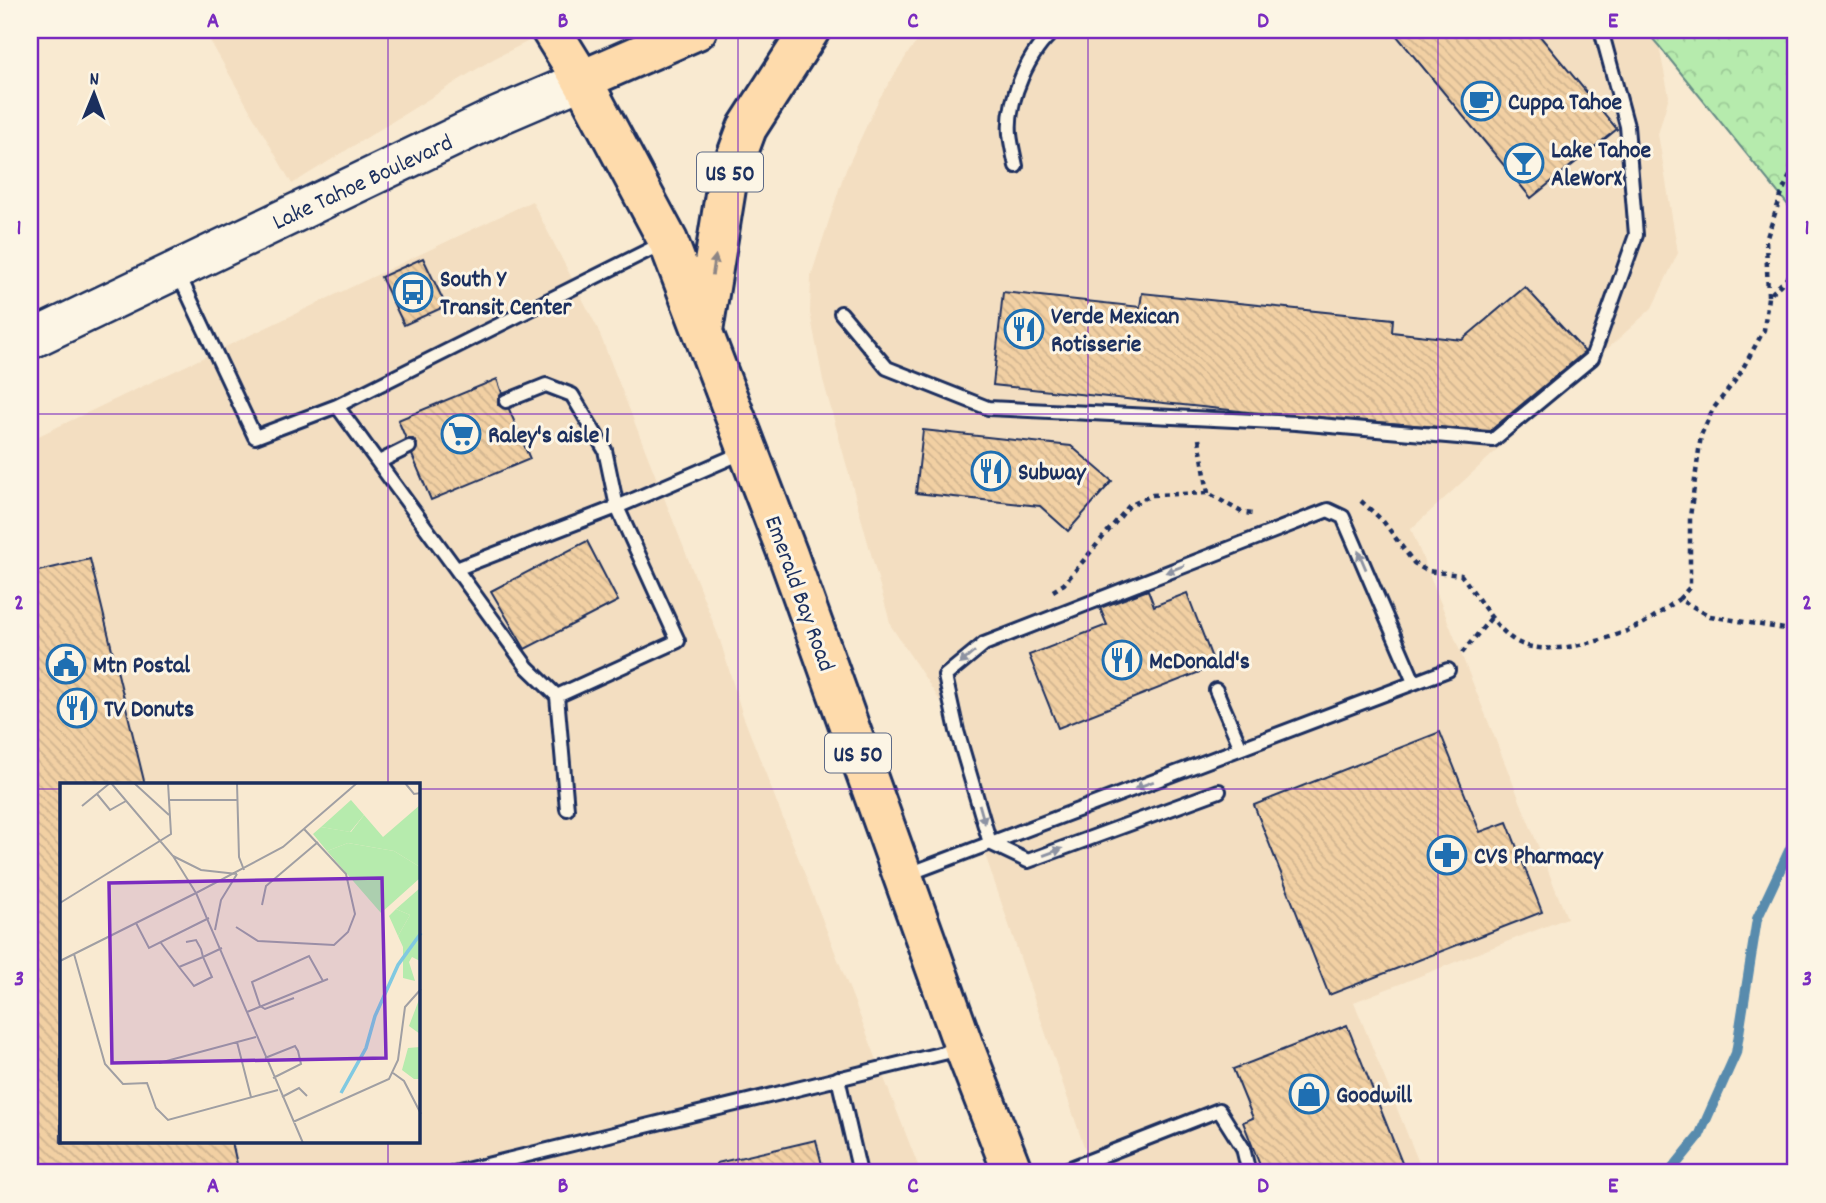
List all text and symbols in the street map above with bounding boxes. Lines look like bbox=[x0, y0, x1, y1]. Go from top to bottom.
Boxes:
text: A bbox=[207, 6, 219, 39]
text: B bbox=[558, 6, 569, 39]
text: C bbox=[907, 6, 919, 39]
text: D bbox=[1257, 6, 1269, 39]
text: E bbox=[1608, 6, 1619, 39]
north arrow bbox=[60, 60, 130, 130]
text: N bbox=[89, 67, 99, 94]
cafe icon: Cuppa Tahoe bbox=[1460, 80, 1502, 122]
place label: Cuppa Tahoe bbox=[1508, 87, 1623, 121]
street label: Lake Tahoe Boulevard bbox=[267, 127, 459, 240]
place label: Lake Tahoe AleWorX bbox=[1551, 135, 1651, 197]
bar icon: Lake Tahoe AleWorX bbox=[1503, 142, 1545, 184]
road number: US 50 bbox=[697, 153, 763, 192]
text: 1 bbox=[16, 213, 22, 246]
text: 1 bbox=[1804, 213, 1810, 246]
one-way arrow bbox=[709, 254, 720, 276]
place label: South Y Transit Center bbox=[440, 264, 573, 326]
bus stop icon: South Y Transit Center bbox=[392, 271, 434, 313]
place label: Verde Mexican Rotisserie bbox=[1051, 301, 1179, 363]
restaurant icon: Verde Mexican Rotisserie bbox=[1003, 308, 1045, 350]
supermarket icon: Raley's aisle 1 bbox=[440, 413, 482, 455]
place label: Raley's aisle 1 bbox=[488, 420, 610, 454]
restaurant icon: Subway bbox=[970, 450, 1012, 492]
place label: Subway bbox=[1018, 457, 1087, 491]
street label: Emerald Bay Road bbox=[754, 511, 842, 677]
one-way arrow bbox=[1356, 550, 1368, 570]
one-way arrow bbox=[1165, 564, 1186, 575]
text: 2 bbox=[14, 588, 24, 621]
text: 2 bbox=[1802, 588, 1812, 621]
restaurant icon: McDonald's bbox=[1101, 639, 1143, 681]
public building icon: Mtn Postal bbox=[45, 643, 87, 685]
place label: McDonald's bbox=[1149, 646, 1250, 680]
place label: Mtn Postal bbox=[93, 650, 190, 684]
one-way arrow bbox=[958, 650, 975, 665]
restaurant icon: TV Donuts bbox=[56, 687, 98, 729]
place label: TV Donuts bbox=[104, 694, 194, 728]
road number: US 50 bbox=[825, 734, 891, 772]
one-way arrow bbox=[1133, 780, 1154, 791]
inset map bbox=[60, 783, 420, 1144]
one-way arrow bbox=[977, 803, 988, 825]
pharmacy icon: CVS Pharmacy bbox=[1426, 834, 1468, 876]
place label: CVS Pharmacy bbox=[1474, 841, 1604, 875]
one-way arrow bbox=[1043, 846, 1064, 857]
text: 3 bbox=[14, 964, 24, 997]
text: 3 bbox=[1802, 964, 1812, 997]
shop icon: Goodwill bbox=[1288, 1073, 1330, 1115]
place label: Goodwill bbox=[1336, 1080, 1412, 1114]
text: A bbox=[207, 1171, 219, 1203]
text: B bbox=[558, 1171, 569, 1203]
text: C bbox=[907, 1171, 919, 1203]
text: D bbox=[1257, 1171, 1269, 1203]
text: E bbox=[1608, 1171, 1619, 1203]

